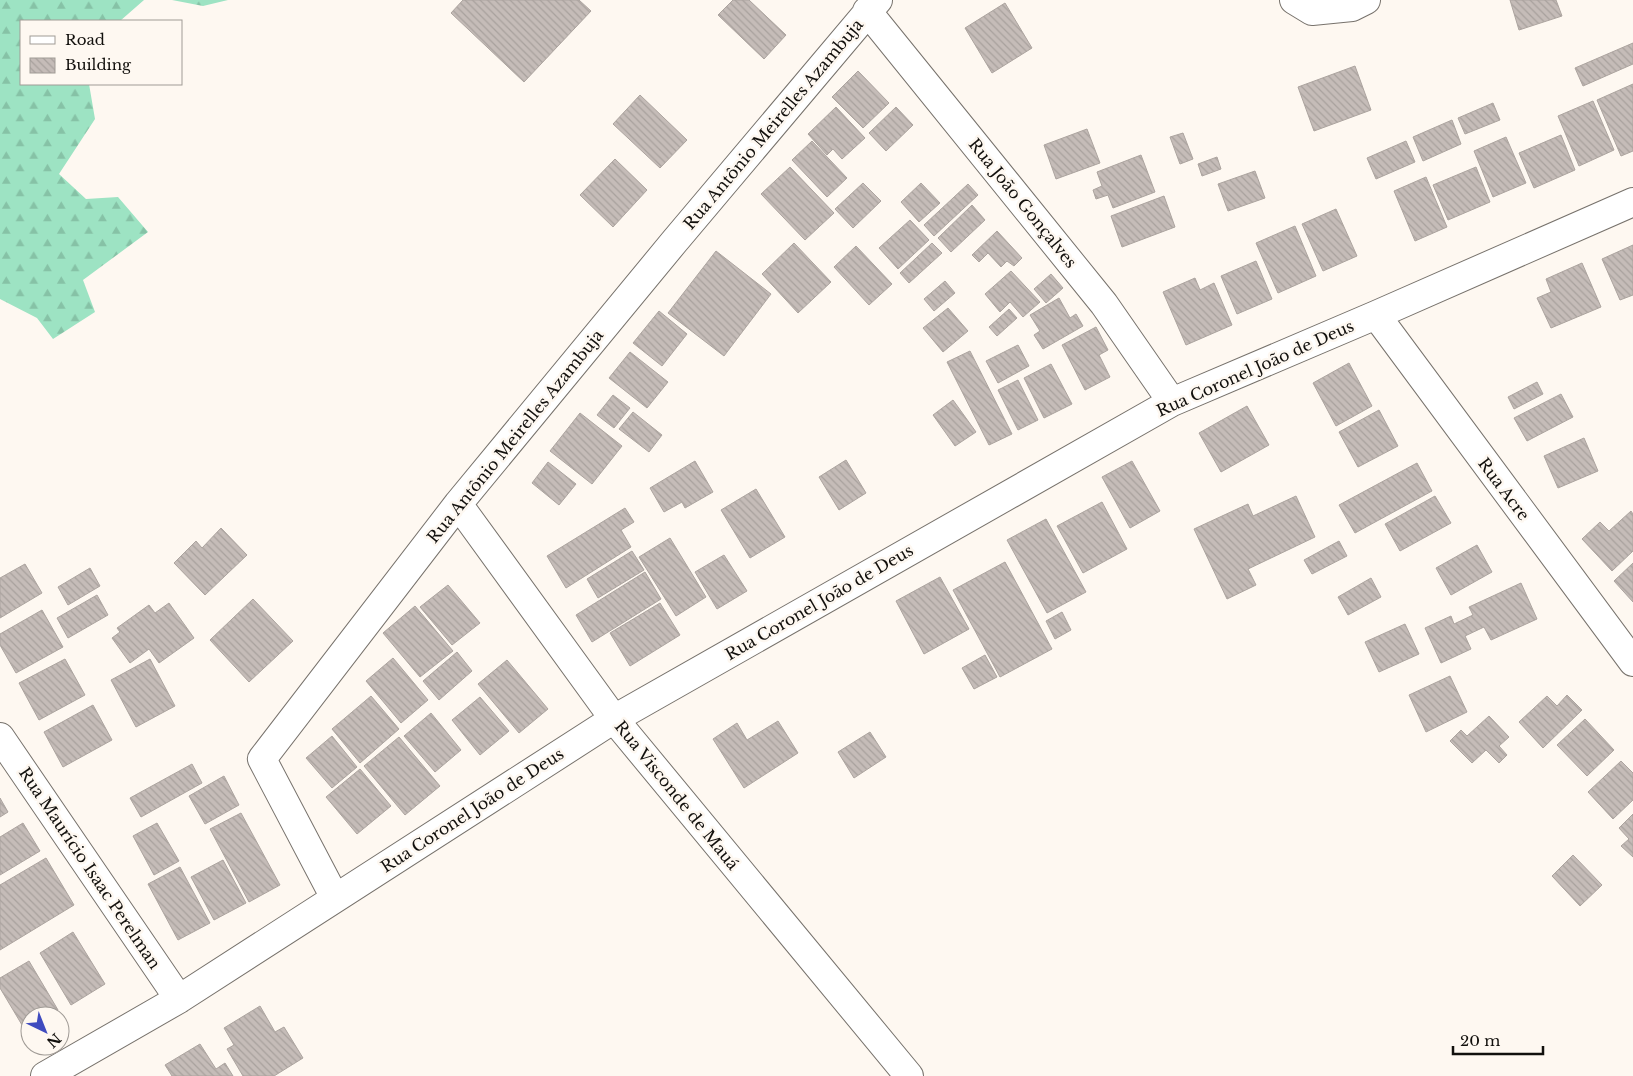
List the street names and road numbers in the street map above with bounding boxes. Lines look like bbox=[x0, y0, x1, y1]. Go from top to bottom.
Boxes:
street label: Rua Antônio Meirelles Azambuja bbox=[679, 15, 867, 233]
street label: Rua João Gonçalves bbox=[965, 134, 1081, 272]
street label: Rua Coronel João de Deus bbox=[1153, 315, 1357, 421]
street label: Rua Antônio Meirelles Azambuja bbox=[423, 325, 607, 547]
street label: Rua Acre bbox=[1474, 454, 1534, 524]
street label: Rua Coronel João de Deus bbox=[721, 540, 917, 664]
street label: Rua Visconde de Mauá bbox=[611, 716, 743, 874]
street label: Rua Coronel João de Deus bbox=[377, 743, 567, 877]
street label: Rua Maurício Isaac Perelman bbox=[15, 763, 165, 973]

